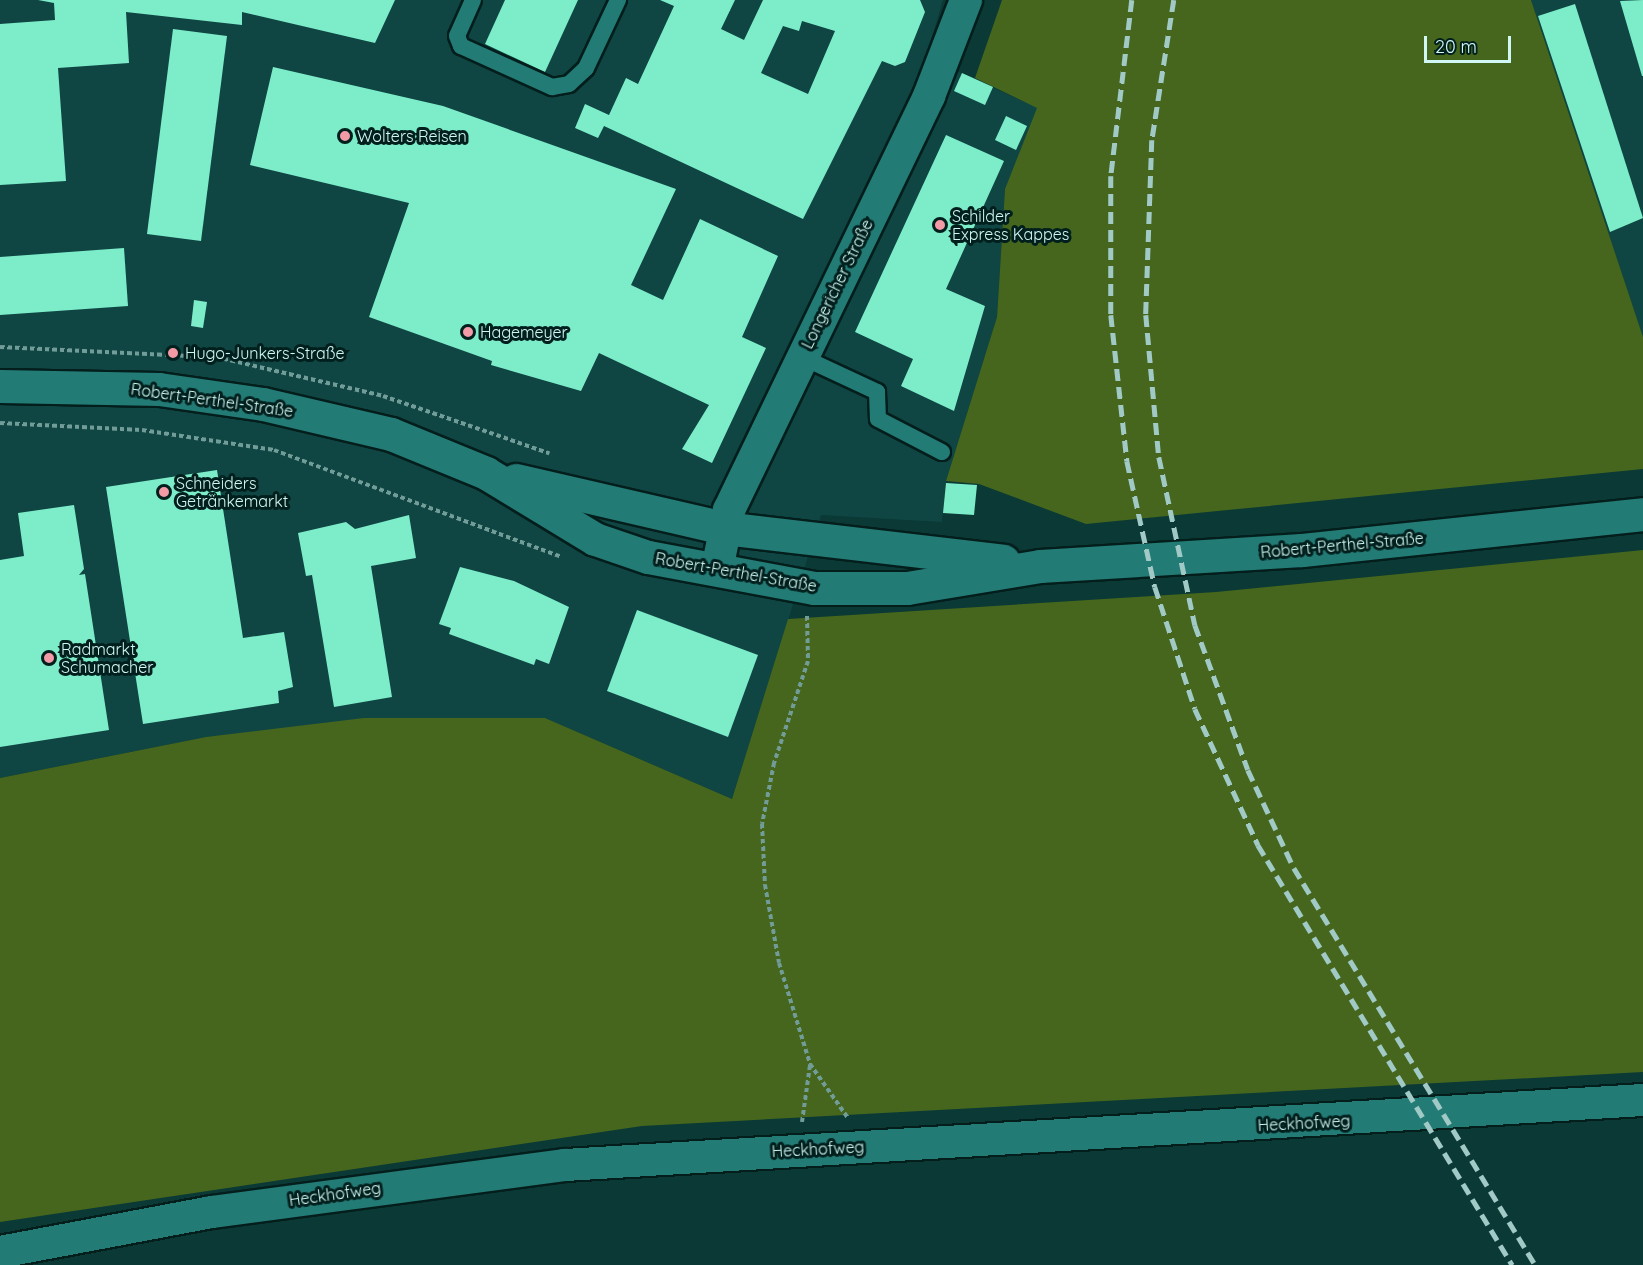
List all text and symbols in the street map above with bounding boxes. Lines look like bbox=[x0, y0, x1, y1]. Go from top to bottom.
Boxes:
scale bar bbox=[1427, 24, 1514, 62]
text: 20 m bbox=[1435, 35, 1477, 58]
place label: Wolters Reisen bbox=[357, 126, 467, 146]
marker: Wolters Reisen bbox=[338, 129, 352, 143]
place label: Schilder Express Kappes bbox=[952, 206, 1069, 244]
street label: Longericher Straße bbox=[797, 216, 877, 352]
marker: Schilder Express Kappes bbox=[933, 218, 947, 232]
place label: Hagemeyer bbox=[480, 322, 568, 342]
marker: Hagemeyer bbox=[461, 325, 475, 339]
place label: Hugo-Junkers-Straße bbox=[185, 343, 345, 363]
marker: Hugo-Junkers-Straße bbox=[166, 346, 180, 360]
street label: Robert-Perthel-Straße bbox=[130, 379, 294, 421]
place label: Schneiders Getränkemarkt bbox=[176, 473, 288, 511]
marker: Schneiders Getränkemarkt bbox=[157, 485, 171, 499]
street label: Robert-Perthel-Straße bbox=[1260, 528, 1424, 562]
street label: Robert-Perthel-Straße bbox=[654, 548, 818, 596]
place label: Radmarkt Schumacher bbox=[61, 639, 153, 677]
marker: Radmarkt Schumacher bbox=[42, 651, 56, 665]
street label: Heckhofweg bbox=[1257, 1111, 1351, 1135]
street label: Heckhofweg bbox=[771, 1137, 865, 1161]
street label: Heckhofweg bbox=[288, 1178, 382, 1210]

